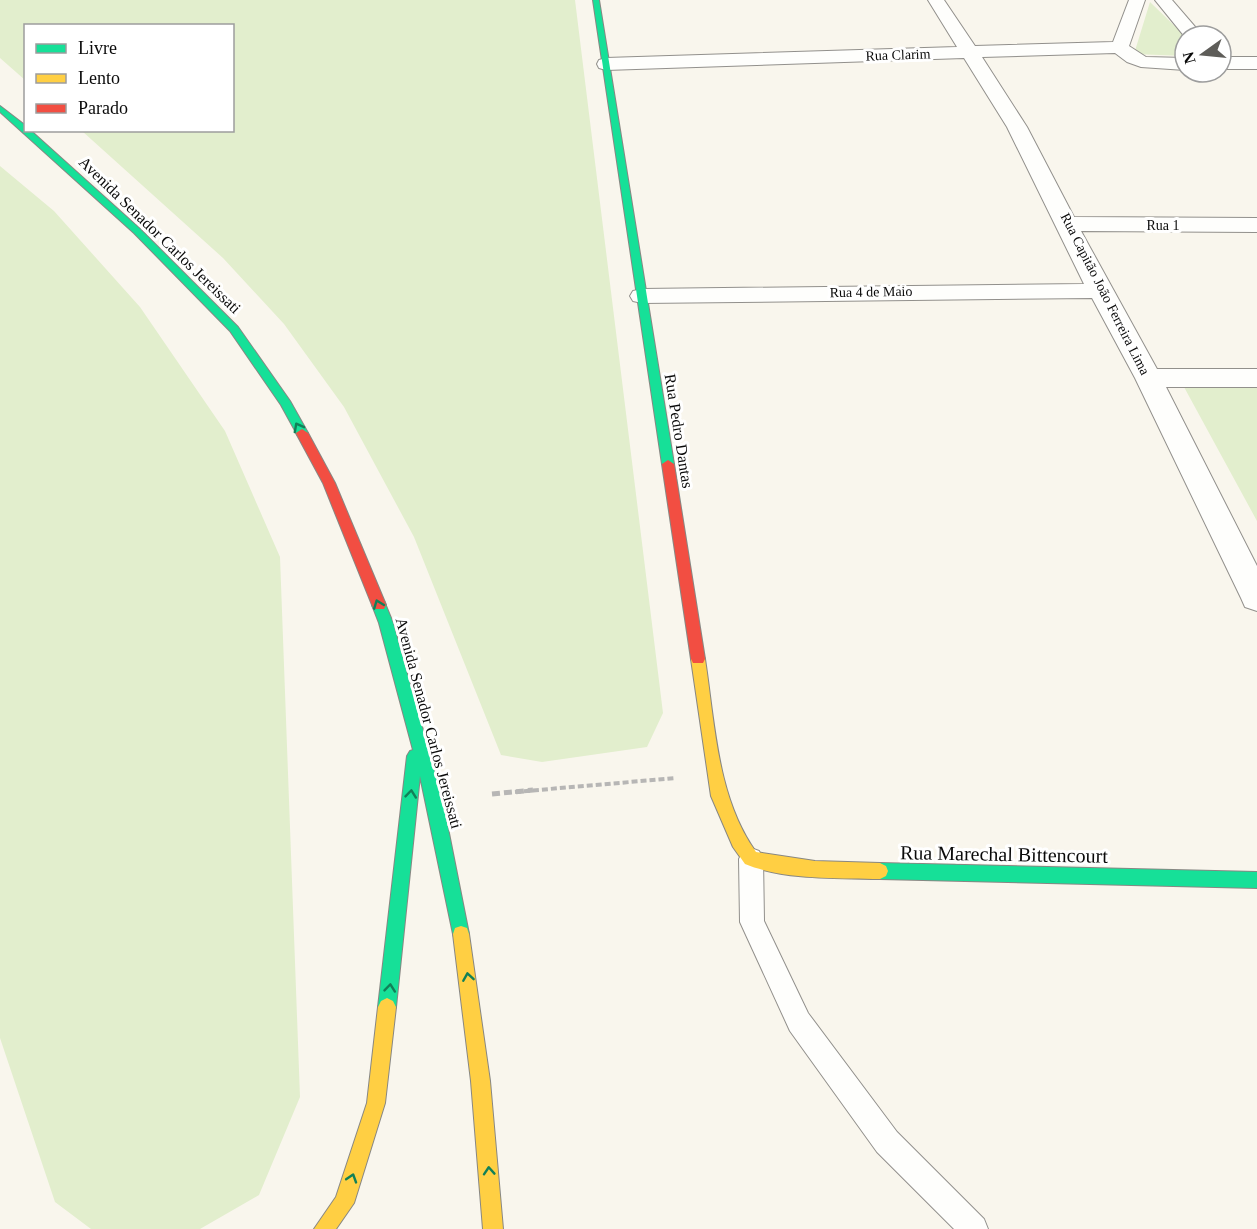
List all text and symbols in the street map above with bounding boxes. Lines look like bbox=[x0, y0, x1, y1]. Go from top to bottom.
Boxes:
legend bbox=[24, 24, 234, 132]
north arrow bbox=[1173, 24, 1233, 84]
text: Livre bbox=[78, 38, 117, 58]
street label: Rua Clarim bbox=[865, 46, 931, 64]
text: N bbox=[1179, 50, 1199, 66]
text: Lento bbox=[78, 68, 120, 88]
text: Parado bbox=[78, 98, 128, 118]
street label: Avenida Senador Carlos Jereissati bbox=[76, 153, 245, 317]
street label: Rua Capitão João Ferreira Lima bbox=[1058, 211, 1153, 378]
street label: Rua 1 bbox=[1146, 218, 1180, 233]
street label: Rua 4 de Maio bbox=[829, 284, 913, 300]
street label: Rua Pedro Dantas bbox=[662, 373, 696, 489]
one-way arrow bbox=[294, 422, 305, 433]
one-way arrow bbox=[373, 599, 385, 610]
street label: Avenida Senador Carlos Jereissati bbox=[393, 616, 466, 831]
one-way arrow bbox=[404, 789, 417, 799]
street label: Rua Marechal Bittencourt bbox=[900, 841, 1108, 867]
one-way arrow bbox=[462, 972, 474, 982]
one-way arrow bbox=[384, 983, 396, 992]
one-way arrow bbox=[483, 1166, 496, 1175]
one-way arrow bbox=[345, 1173, 357, 1184]

